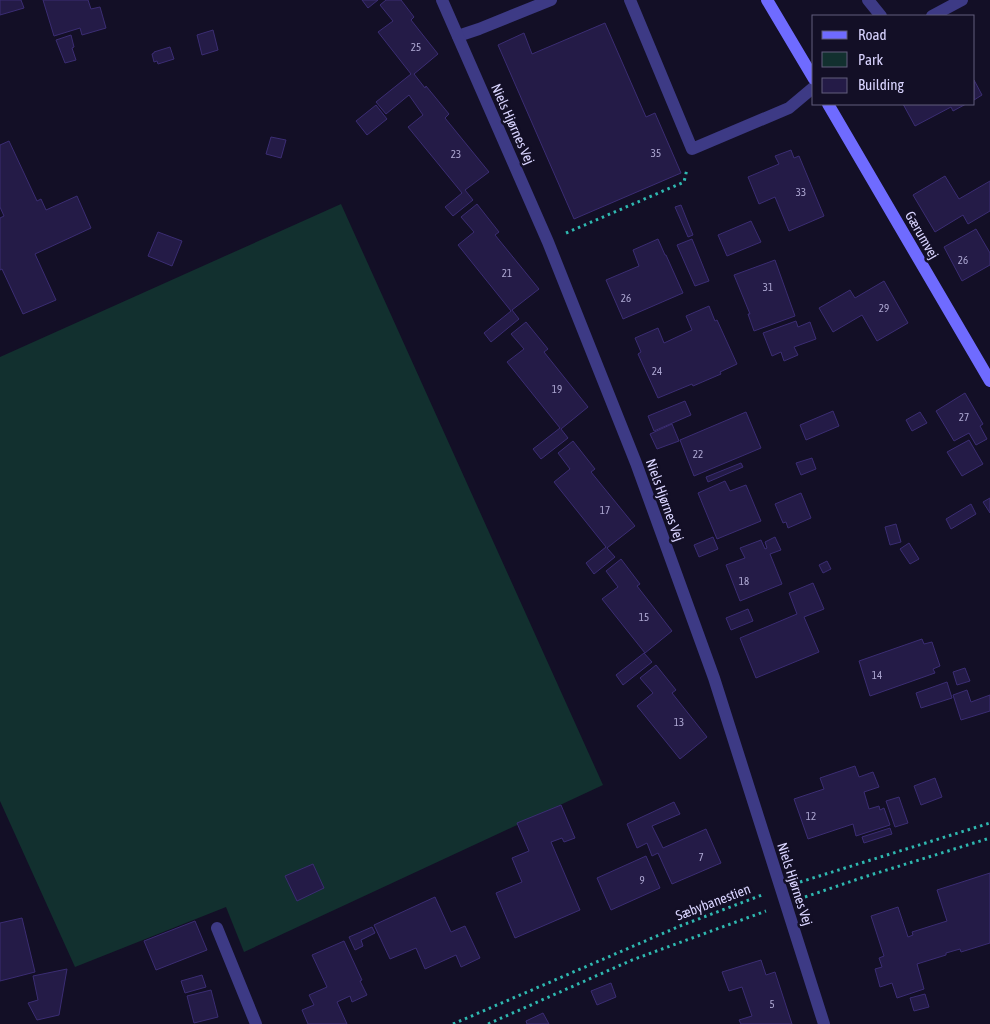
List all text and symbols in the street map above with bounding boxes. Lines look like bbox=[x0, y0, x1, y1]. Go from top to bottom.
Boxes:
legend bbox=[812, 15, 975, 105]
text: Road bbox=[858, 26, 887, 43]
house number: 25 bbox=[411, 41, 421, 53]
text: Park bbox=[858, 51, 883, 68]
text: Building bbox=[858, 76, 904, 93]
street label: Niels Hjørnes Vej bbox=[488, 81, 538, 167]
house number: 35 bbox=[651, 147, 661, 159]
house number: 23 bbox=[451, 148, 461, 160]
house number: 33 bbox=[796, 186, 806, 198]
street label: Gærumvej bbox=[902, 208, 942, 262]
house number: 26 bbox=[958, 254, 968, 266]
house number: 21 bbox=[502, 267, 512, 279]
house number: 31 bbox=[763, 281, 773, 293]
house number: 26 bbox=[621, 292, 631, 304]
house number: 29 bbox=[879, 302, 889, 314]
house number: 24 bbox=[652, 365, 662, 377]
house number: 19 bbox=[552, 383, 562, 395]
house number: 27 bbox=[959, 411, 969, 423]
house number: 22 bbox=[693, 448, 703, 460]
street label: Niels Hjørnes Vej bbox=[643, 457, 687, 543]
house number: 17 bbox=[600, 504, 610, 516]
house number: 18 bbox=[739, 575, 749, 587]
house number: 15 bbox=[639, 611, 649, 623]
house number: 14 bbox=[872, 669, 882, 681]
house number: 13 bbox=[674, 716, 684, 728]
house number: 12 bbox=[806, 810, 816, 822]
street label: Niels Hjørnes Vej bbox=[774, 840, 816, 928]
house number: 7 bbox=[698, 851, 704, 863]
house number: 9 bbox=[639, 874, 645, 886]
street label: Sæbybanestien bbox=[673, 880, 753, 924]
house number: 5 bbox=[769, 998, 775, 1010]

